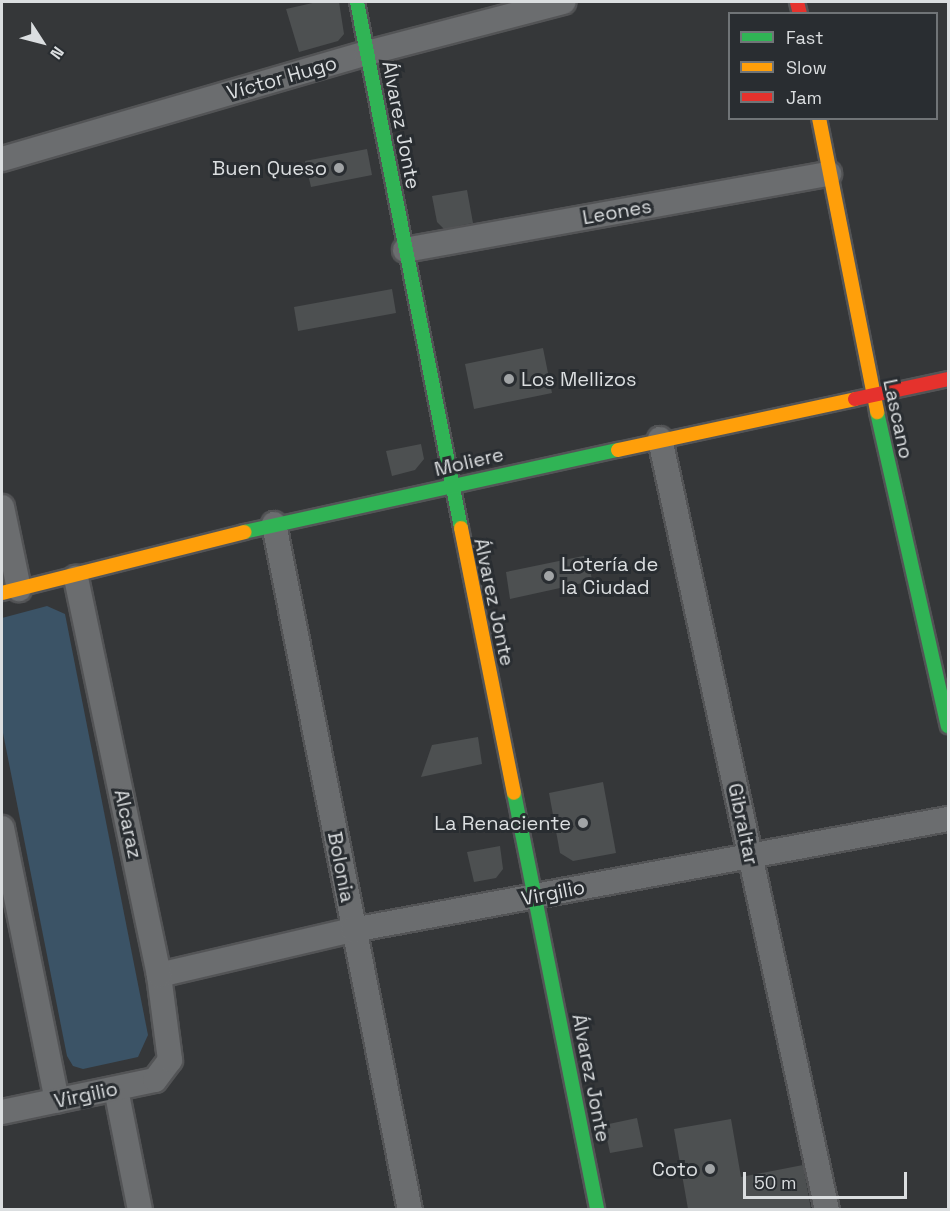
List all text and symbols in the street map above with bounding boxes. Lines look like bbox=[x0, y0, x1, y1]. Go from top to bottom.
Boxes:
north arrow bbox=[12, 12, 72, 72]
legend bbox=[728, 12, 938, 120]
text: Fast bbox=[786, 26, 823, 49]
text: N bbox=[45, 42, 69, 63]
street label: Víctor Hugo bbox=[224, 51, 340, 105]
text: Slow bbox=[786, 56, 827, 79]
street label: Álvarez Jonte bbox=[377, 59, 425, 191]
text: Jam bbox=[786, 86, 822, 109]
place label: Buen Queso bbox=[212, 156, 327, 180]
marker: Buen Queso bbox=[332, 161, 346, 175]
street label: Leones bbox=[581, 194, 653, 230]
place label: Los Mellizos bbox=[521, 367, 637, 391]
marker: Los Mellizos bbox=[502, 372, 516, 386]
street label: Lascano bbox=[878, 377, 918, 461]
street label: Moliere bbox=[432, 442, 506, 482]
street label: Álvarez Jonte bbox=[469, 536, 519, 668]
place label: Lotería de la Ciudad bbox=[561, 552, 658, 599]
marker: Lotería de la Ciudad bbox=[542, 569, 556, 583]
street label: Gibraltar bbox=[723, 781, 763, 867]
street label: Alcaraz bbox=[109, 787, 147, 861]
place label: La Renaciente bbox=[434, 811, 571, 835]
marker: La Renaciente bbox=[576, 816, 590, 830]
street label: Bolonia bbox=[322, 830, 360, 904]
street label: Virgilio bbox=[519, 875, 587, 911]
street label: Álvarez Jonte bbox=[567, 1012, 615, 1144]
street label: Virgilio bbox=[52, 1077, 120, 1113]
place label: Coto bbox=[652, 1157, 698, 1181]
scale bar bbox=[746, 1160, 910, 1198]
marker: Coto bbox=[703, 1162, 717, 1176]
text: 50 m bbox=[754, 1171, 796, 1194]

